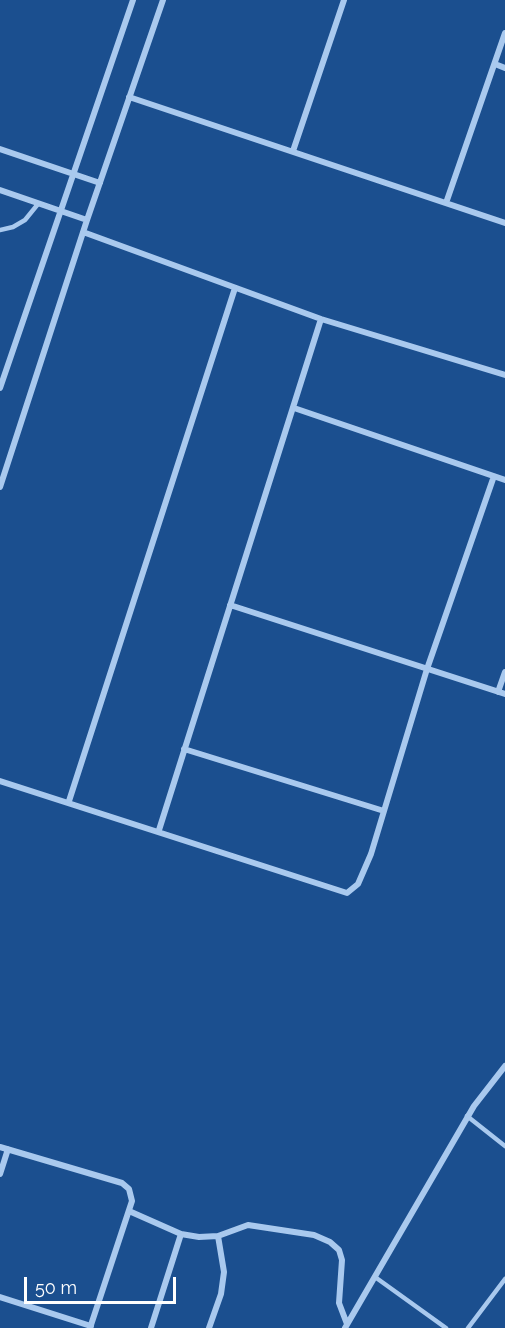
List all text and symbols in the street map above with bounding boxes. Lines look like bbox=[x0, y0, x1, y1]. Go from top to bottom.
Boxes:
scale bar bbox=[27, 1265, 178, 1303]
text: 50 m bbox=[35, 1277, 77, 1298]

